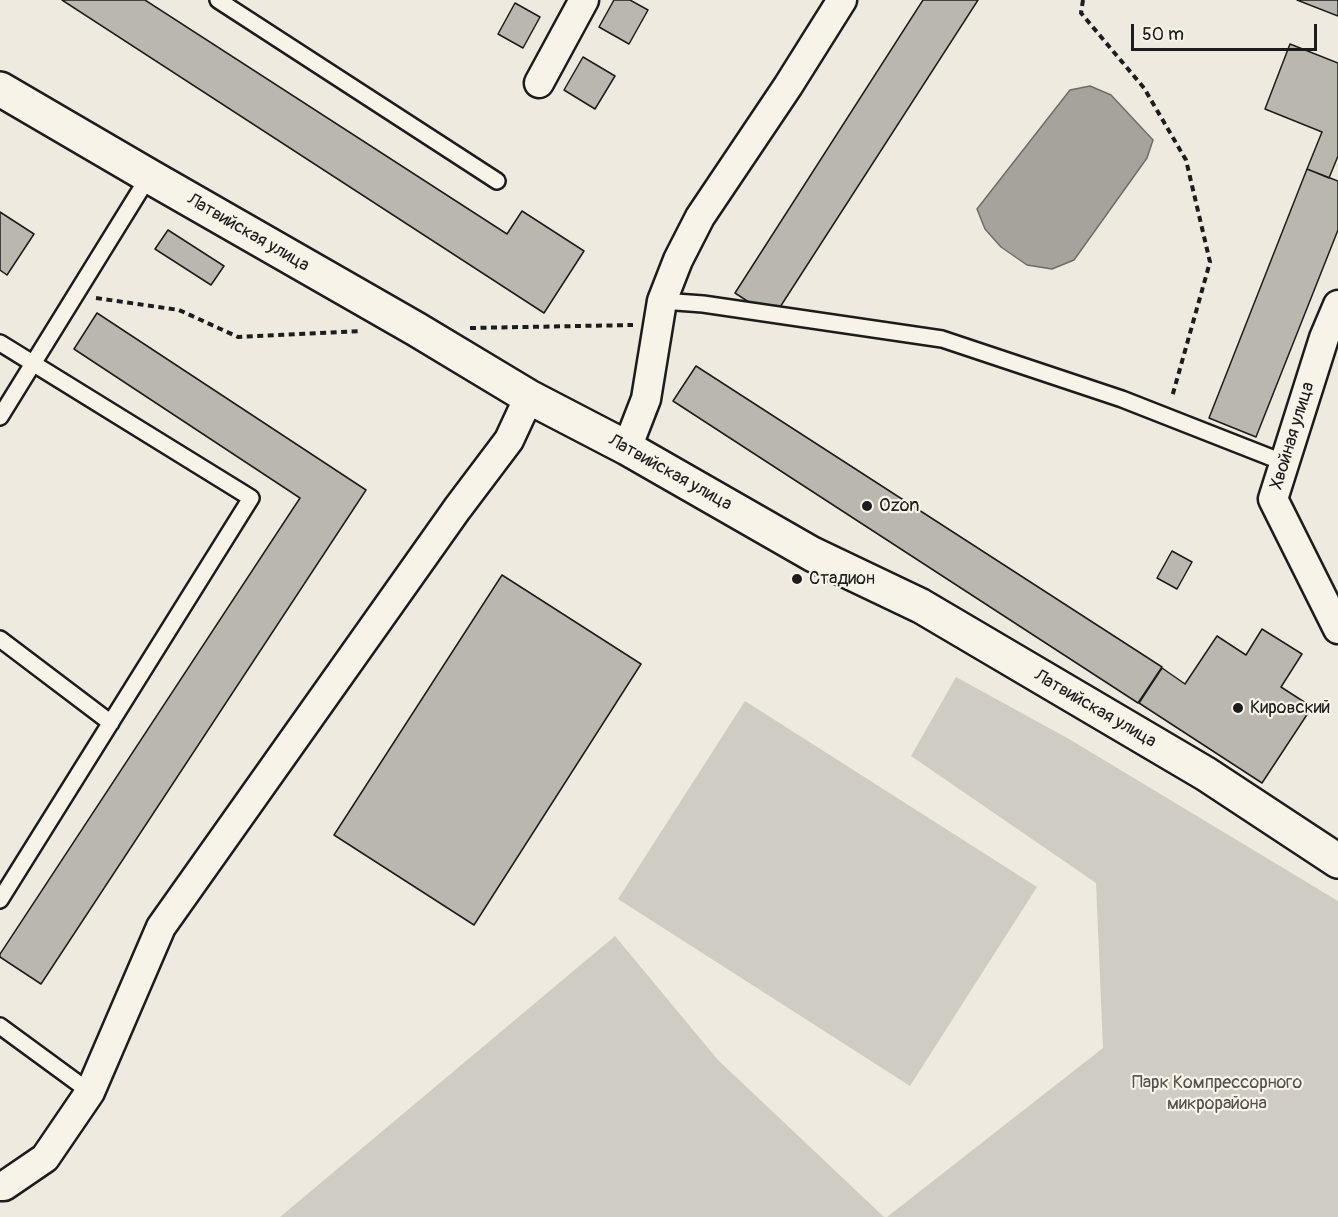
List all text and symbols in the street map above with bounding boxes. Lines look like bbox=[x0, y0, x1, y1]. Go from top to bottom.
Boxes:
scale bar bbox=[1134, 12, 1320, 50]
text: 50 m bbox=[1142, 23, 1184, 46]
street label: Латвийская улица bbox=[183, 189, 313, 277]
street label: Хвойная улица bbox=[1266, 380, 1320, 492]
street label: Латвийская улица bbox=[605, 430, 735, 516]
place label: Ozon bbox=[879, 495, 919, 517]
marker: Ozon bbox=[860, 499, 874, 513]
place label: Стадион bbox=[809, 568, 875, 590]
marker: Стадион bbox=[790, 572, 804, 586]
street label: Латвийская улица bbox=[1030, 665, 1160, 753]
place label: Кировский bbox=[1250, 697, 1330, 719]
marker: Кировский bbox=[1231, 701, 1245, 715]
park label: Парк Компрессорного микрорайона bbox=[1132, 1072, 1302, 1114]

